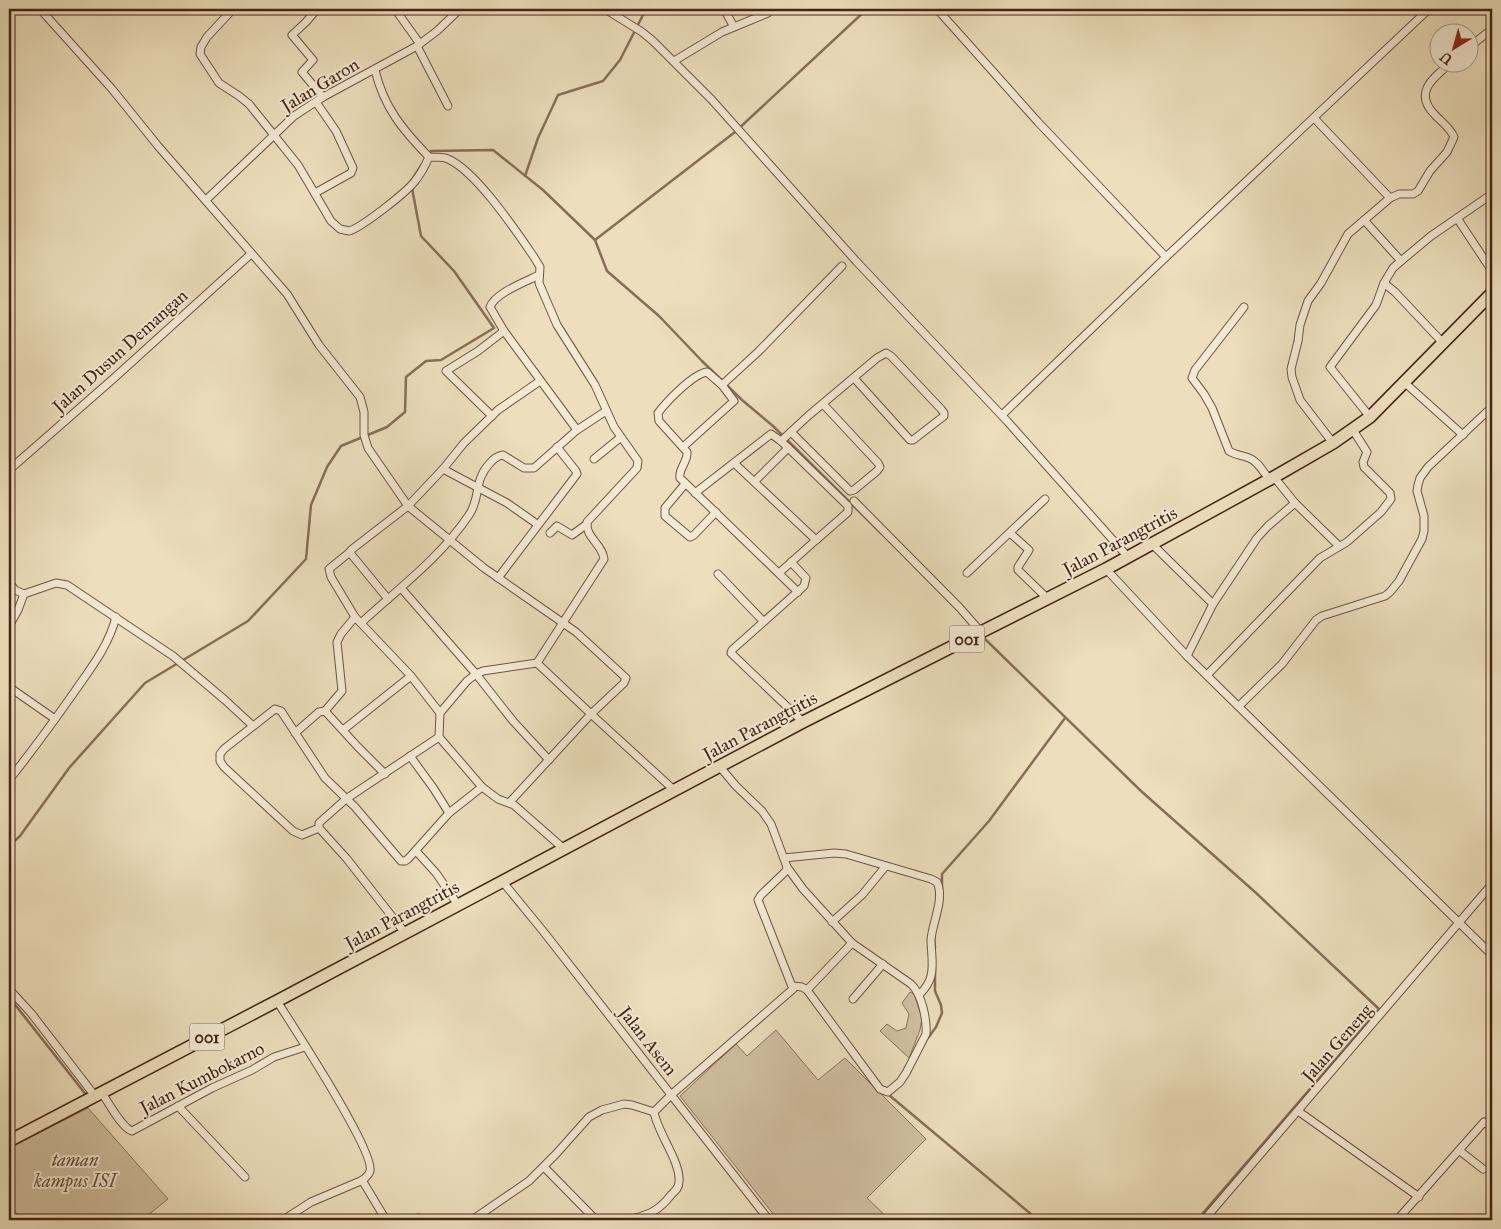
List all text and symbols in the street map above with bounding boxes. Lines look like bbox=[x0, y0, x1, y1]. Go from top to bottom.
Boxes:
north arrow bbox=[1428, 22, 1478, 72]
text: U bbox=[1436, 47, 1456, 68]
street label: Jalan Garon bbox=[275, 53, 364, 119]
street label: Jalan Dusun Demangan bbox=[46, 284, 193, 419]
street label: Jalan Parangtritis bbox=[1057, 502, 1181, 582]
road number: 001 bbox=[950, 626, 984, 652]
street label: Jalan Parangtritis bbox=[697, 687, 821, 767]
street label: Jalan Parangtritis bbox=[339, 876, 463, 956]
street label: Jalan Geneng bbox=[1296, 999, 1378, 1089]
street label: Jalan Asem bbox=[612, 1000, 682, 1081]
road number: 001 bbox=[190, 1024, 224, 1050]
street label: Jalan Kumbokarno bbox=[134, 1037, 269, 1121]
park label: taman kampus ISI bbox=[33, 1149, 119, 1193]

